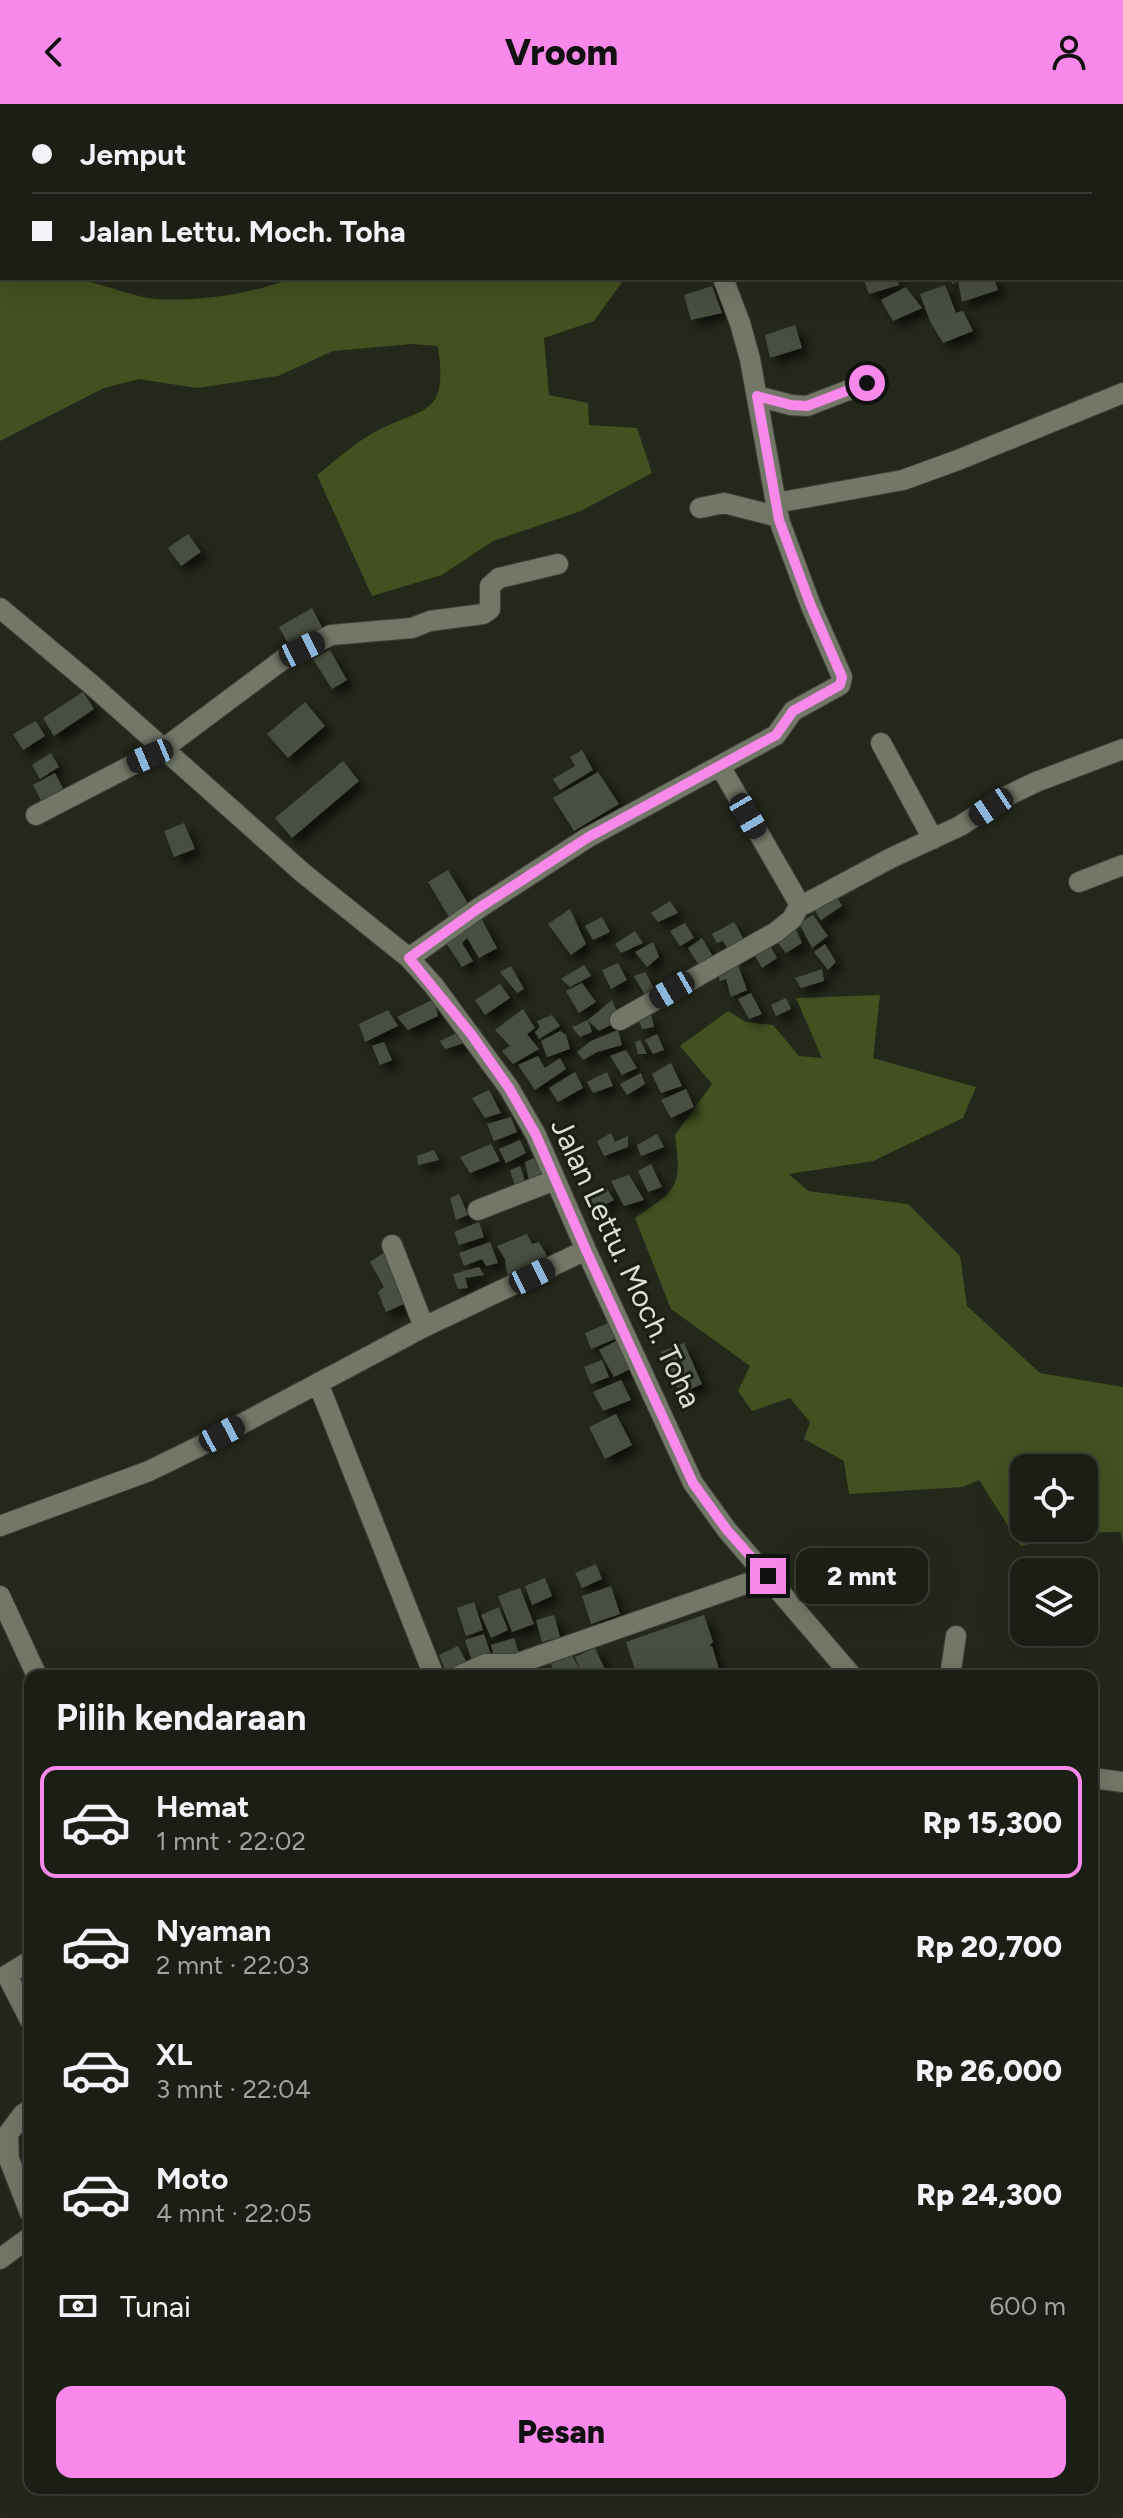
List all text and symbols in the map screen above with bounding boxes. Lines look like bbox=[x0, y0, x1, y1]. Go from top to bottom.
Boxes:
icon: back bbox=[32, 30, 76, 74]
icon: person bbox=[1047, 30, 1091, 74]
text: Vroom bbox=[505, 31, 618, 74]
text: Jemput bbox=[80, 136, 186, 173]
text: Jalan Lettu. Moch. Toha bbox=[80, 213, 406, 250]
route start bbox=[849, 365, 885, 401]
car bbox=[275, 628, 329, 670]
car bbox=[123, 736, 177, 776]
car bbox=[964, 784, 1018, 830]
car bbox=[726, 789, 770, 843]
car bbox=[645, 968, 699, 1012]
street label: Jalan Lettu. Moch. Toha bbox=[543, 1112, 710, 1414]
car bbox=[505, 1255, 559, 1297]
car bbox=[195, 1412, 249, 1456]
map controls bbox=[1010, 1454, 1098, 1646]
button: locate bbox=[1010, 1454, 1098, 1542]
callout: 2 mnt bbox=[796, 1548, 928, 1604]
route end bbox=[750, 1558, 786, 1594]
button: layers bbox=[1010, 1558, 1098, 1646]
text: 2 mnt bbox=[827, 1560, 897, 1592]
text: Pilih kendaraan bbox=[56, 1696, 306, 1739]
icon: car bbox=[60, 1786, 132, 1858]
text: Hemat bbox=[156, 1788, 249, 1825]
text: Rp 15,300 bbox=[923, 1804, 1062, 1841]
text: 1 mnt · 22:02 bbox=[156, 1825, 306, 1857]
icon: car bbox=[60, 1910, 132, 1982]
text: Nyaman bbox=[156, 1912, 271, 1949]
text: Rp 20,700 bbox=[916, 1928, 1062, 1965]
text: 2 mnt · 22:03 bbox=[156, 1949, 309, 1981]
icon: car bbox=[60, 2034, 132, 2106]
text: XL bbox=[156, 2036, 192, 2073]
text: Rp 26,000 bbox=[915, 2052, 1062, 2089]
text: 3 mnt · 22:04 bbox=[156, 2073, 311, 2105]
icon: car bbox=[60, 2158, 132, 2230]
text: Moto bbox=[156, 2160, 228, 2197]
text: Rp 24,300 bbox=[916, 2176, 1062, 2213]
text: 4 mnt · 22:05 bbox=[156, 2197, 312, 2229]
icon: cash bbox=[56, 2284, 100, 2328]
text: Tunai bbox=[120, 2288, 191, 2325]
text: 600 m bbox=[989, 2290, 1066, 2322]
button: Pesan bbox=[56, 2386, 1066, 2478]

